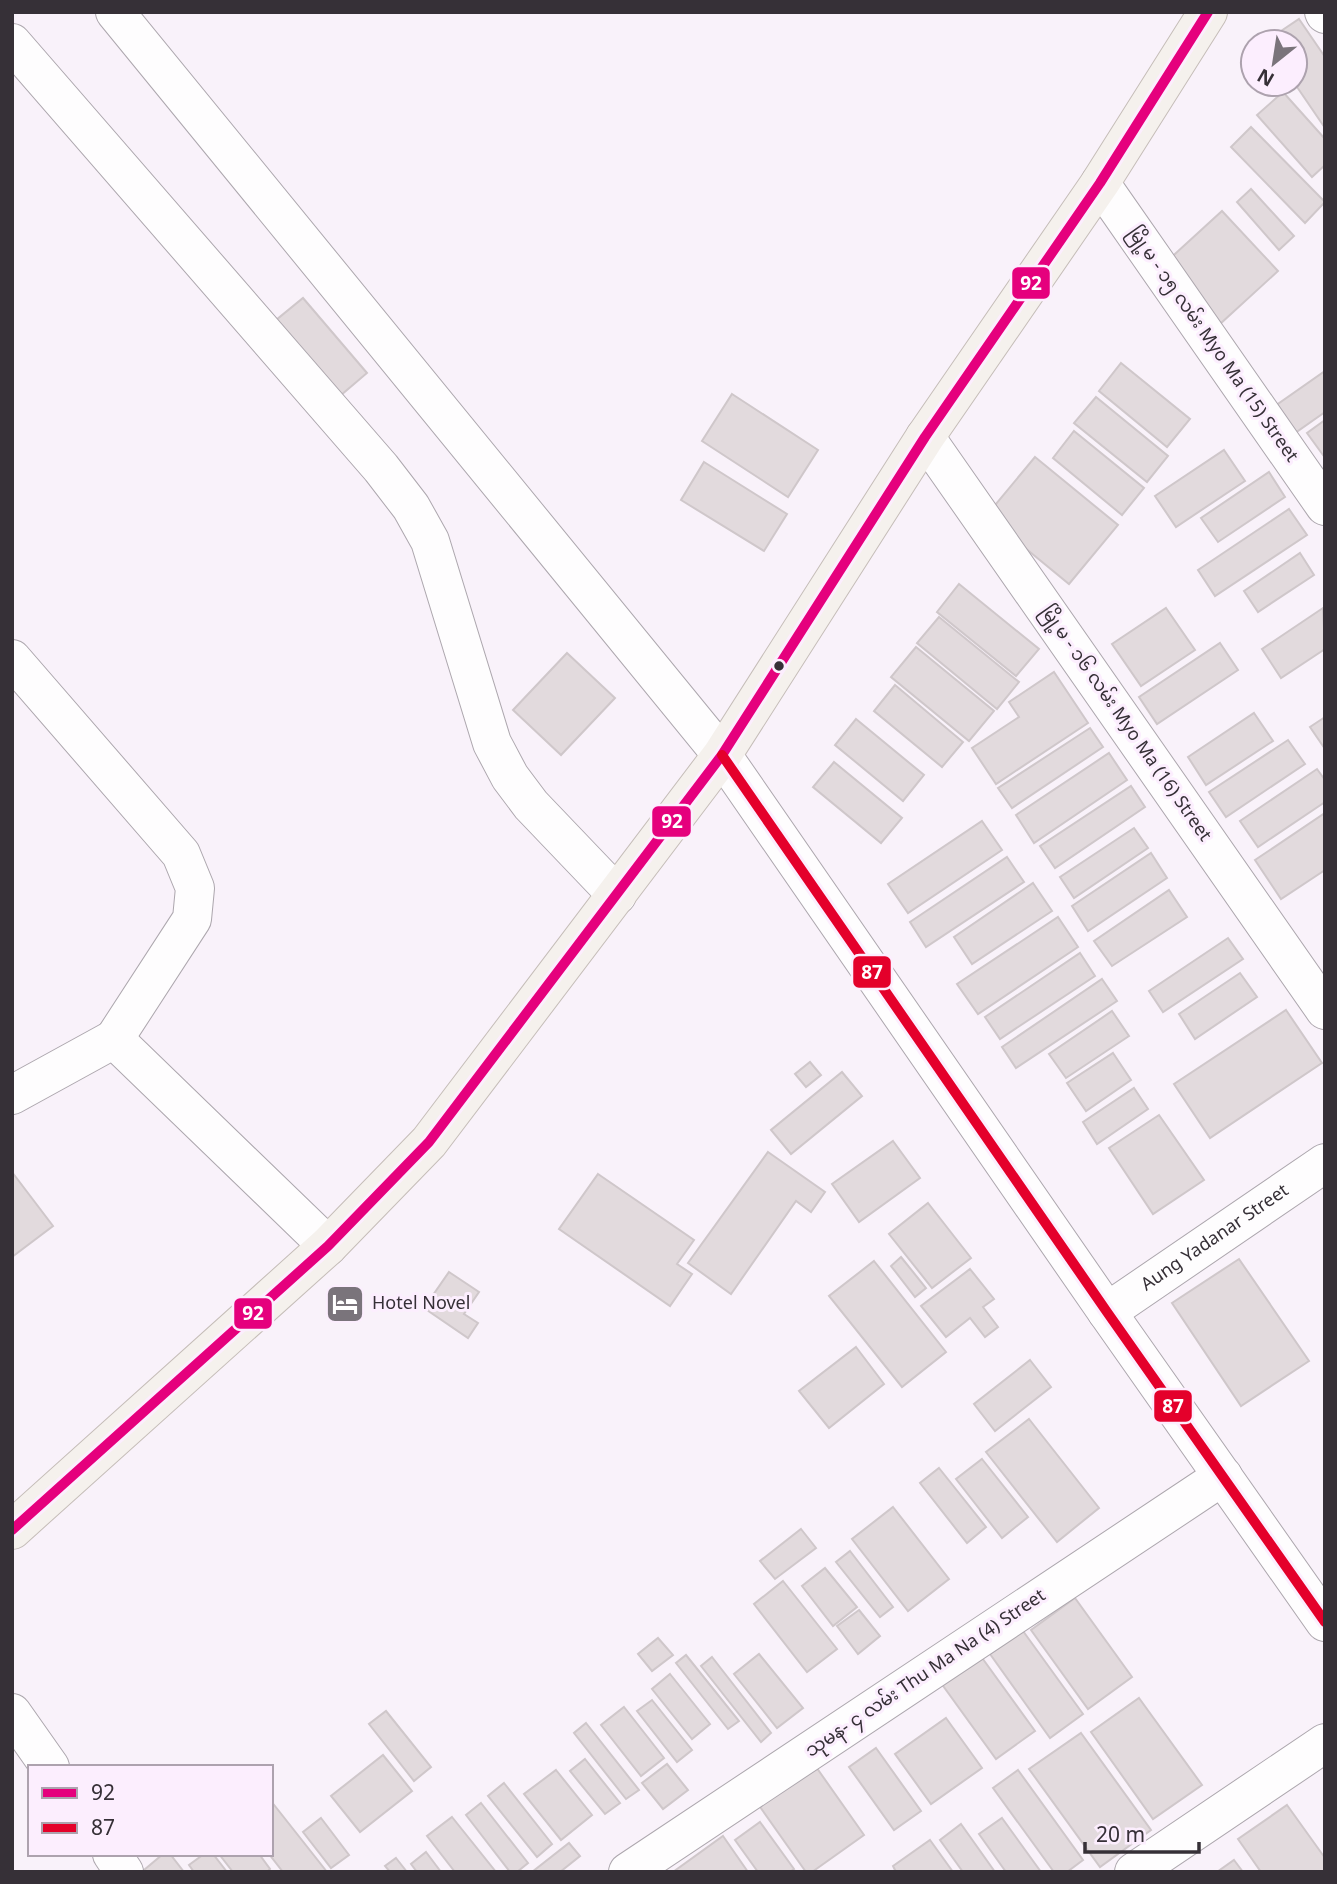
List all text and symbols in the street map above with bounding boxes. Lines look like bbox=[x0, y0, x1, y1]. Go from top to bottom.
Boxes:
north arrow bbox=[1239, 28, 1309, 98]
text: N bbox=[1250, 54, 1284, 97]
street label: မြို့မ - ၁၅ လမ်း Myo Ma (15) Street bbox=[1115, 218, 1309, 472]
text: 92 bbox=[1020, 265, 1042, 306]
line badge: 92 bbox=[1011, 266, 1051, 300]
street label: မြို့မ - ၁၆ လမ်း Myo Ma (16) Street bbox=[1028, 597, 1222, 851]
unlabelled marker bbox=[772, 659, 786, 673]
text: 92 bbox=[661, 803, 683, 844]
line badge: 92 bbox=[651, 805, 692, 838]
text: 87 bbox=[861, 954, 883, 995]
line badge: 87 bbox=[852, 955, 892, 989]
street label: Aung Yadanar Street bbox=[1132, 1173, 1298, 1303]
hotel icon: Hotel Novel bbox=[324, 1283, 366, 1325]
place label: Hotel Novel bbox=[372, 1285, 470, 1324]
text: 92 bbox=[242, 1295, 264, 1336]
line badge: 92 bbox=[233, 1297, 273, 1330]
text: 87 bbox=[1162, 1388, 1184, 1429]
line badge: 87 bbox=[1153, 1389, 1193, 1423]
street label: သုမန- ၄ လမ်း Thu Ma Na (4) Street bbox=[797, 1578, 1055, 1770]
legend bbox=[28, 1765, 273, 1856]
text: 92 bbox=[91, 1772, 115, 1818]
text: 87 bbox=[91, 1807, 115, 1853]
scale bar bbox=[1085, 1811, 1199, 1855]
text: 20 m bbox=[1096, 1814, 1145, 1860]

